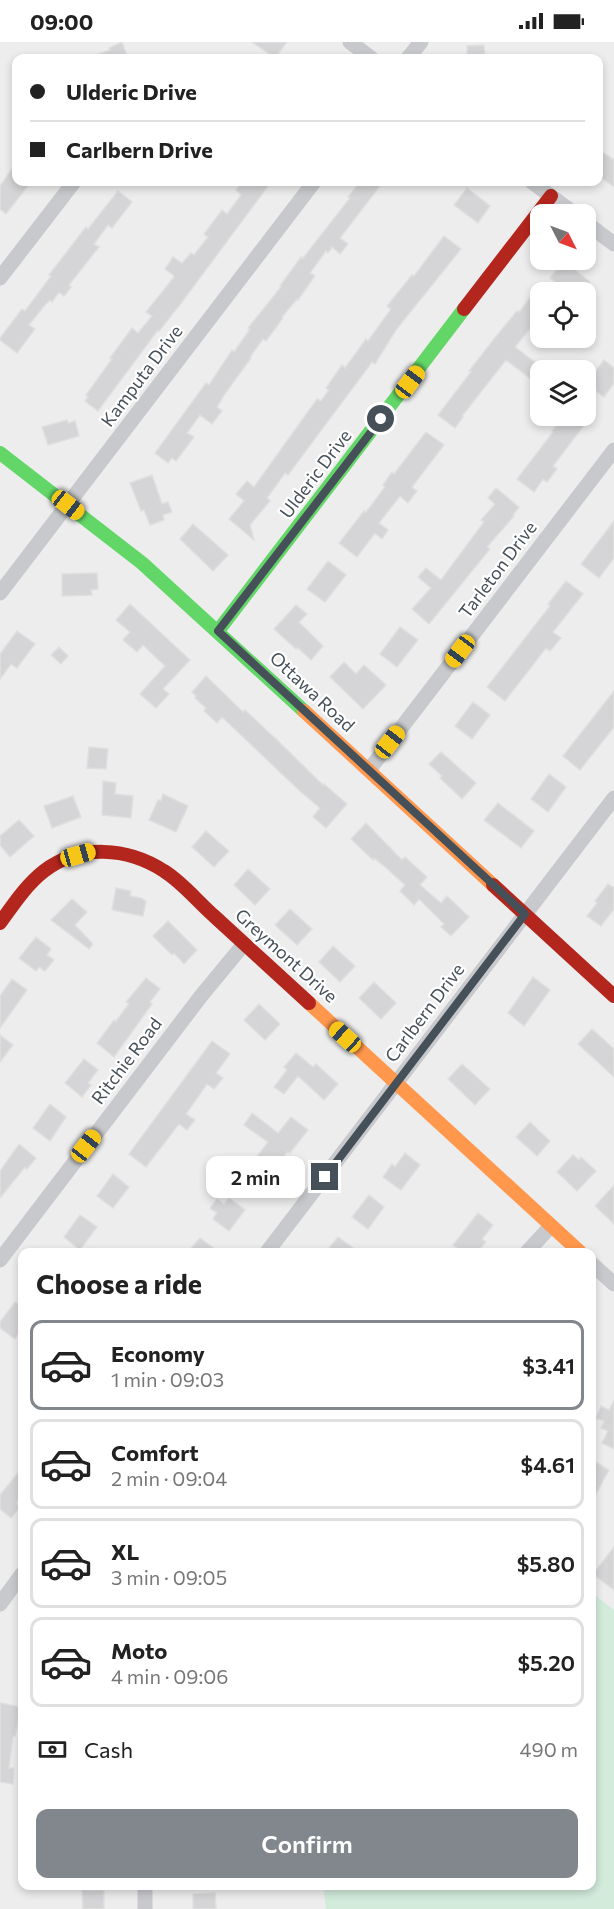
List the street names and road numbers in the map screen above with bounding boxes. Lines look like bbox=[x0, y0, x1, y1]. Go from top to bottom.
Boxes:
street label: Kamputa Drive bbox=[96, 320, 187, 431]
street label: Ulderic Drive bbox=[275, 425, 356, 522]
street label: Tarleton Drive bbox=[454, 517, 541, 622]
street label: Ottawa Road bbox=[266, 646, 360, 736]
street label: Greymont Drive bbox=[231, 904, 342, 1007]
street label: Carlbern Drive bbox=[380, 959, 469, 1066]
street label: Ritchie Road bbox=[86, 1013, 166, 1108]

